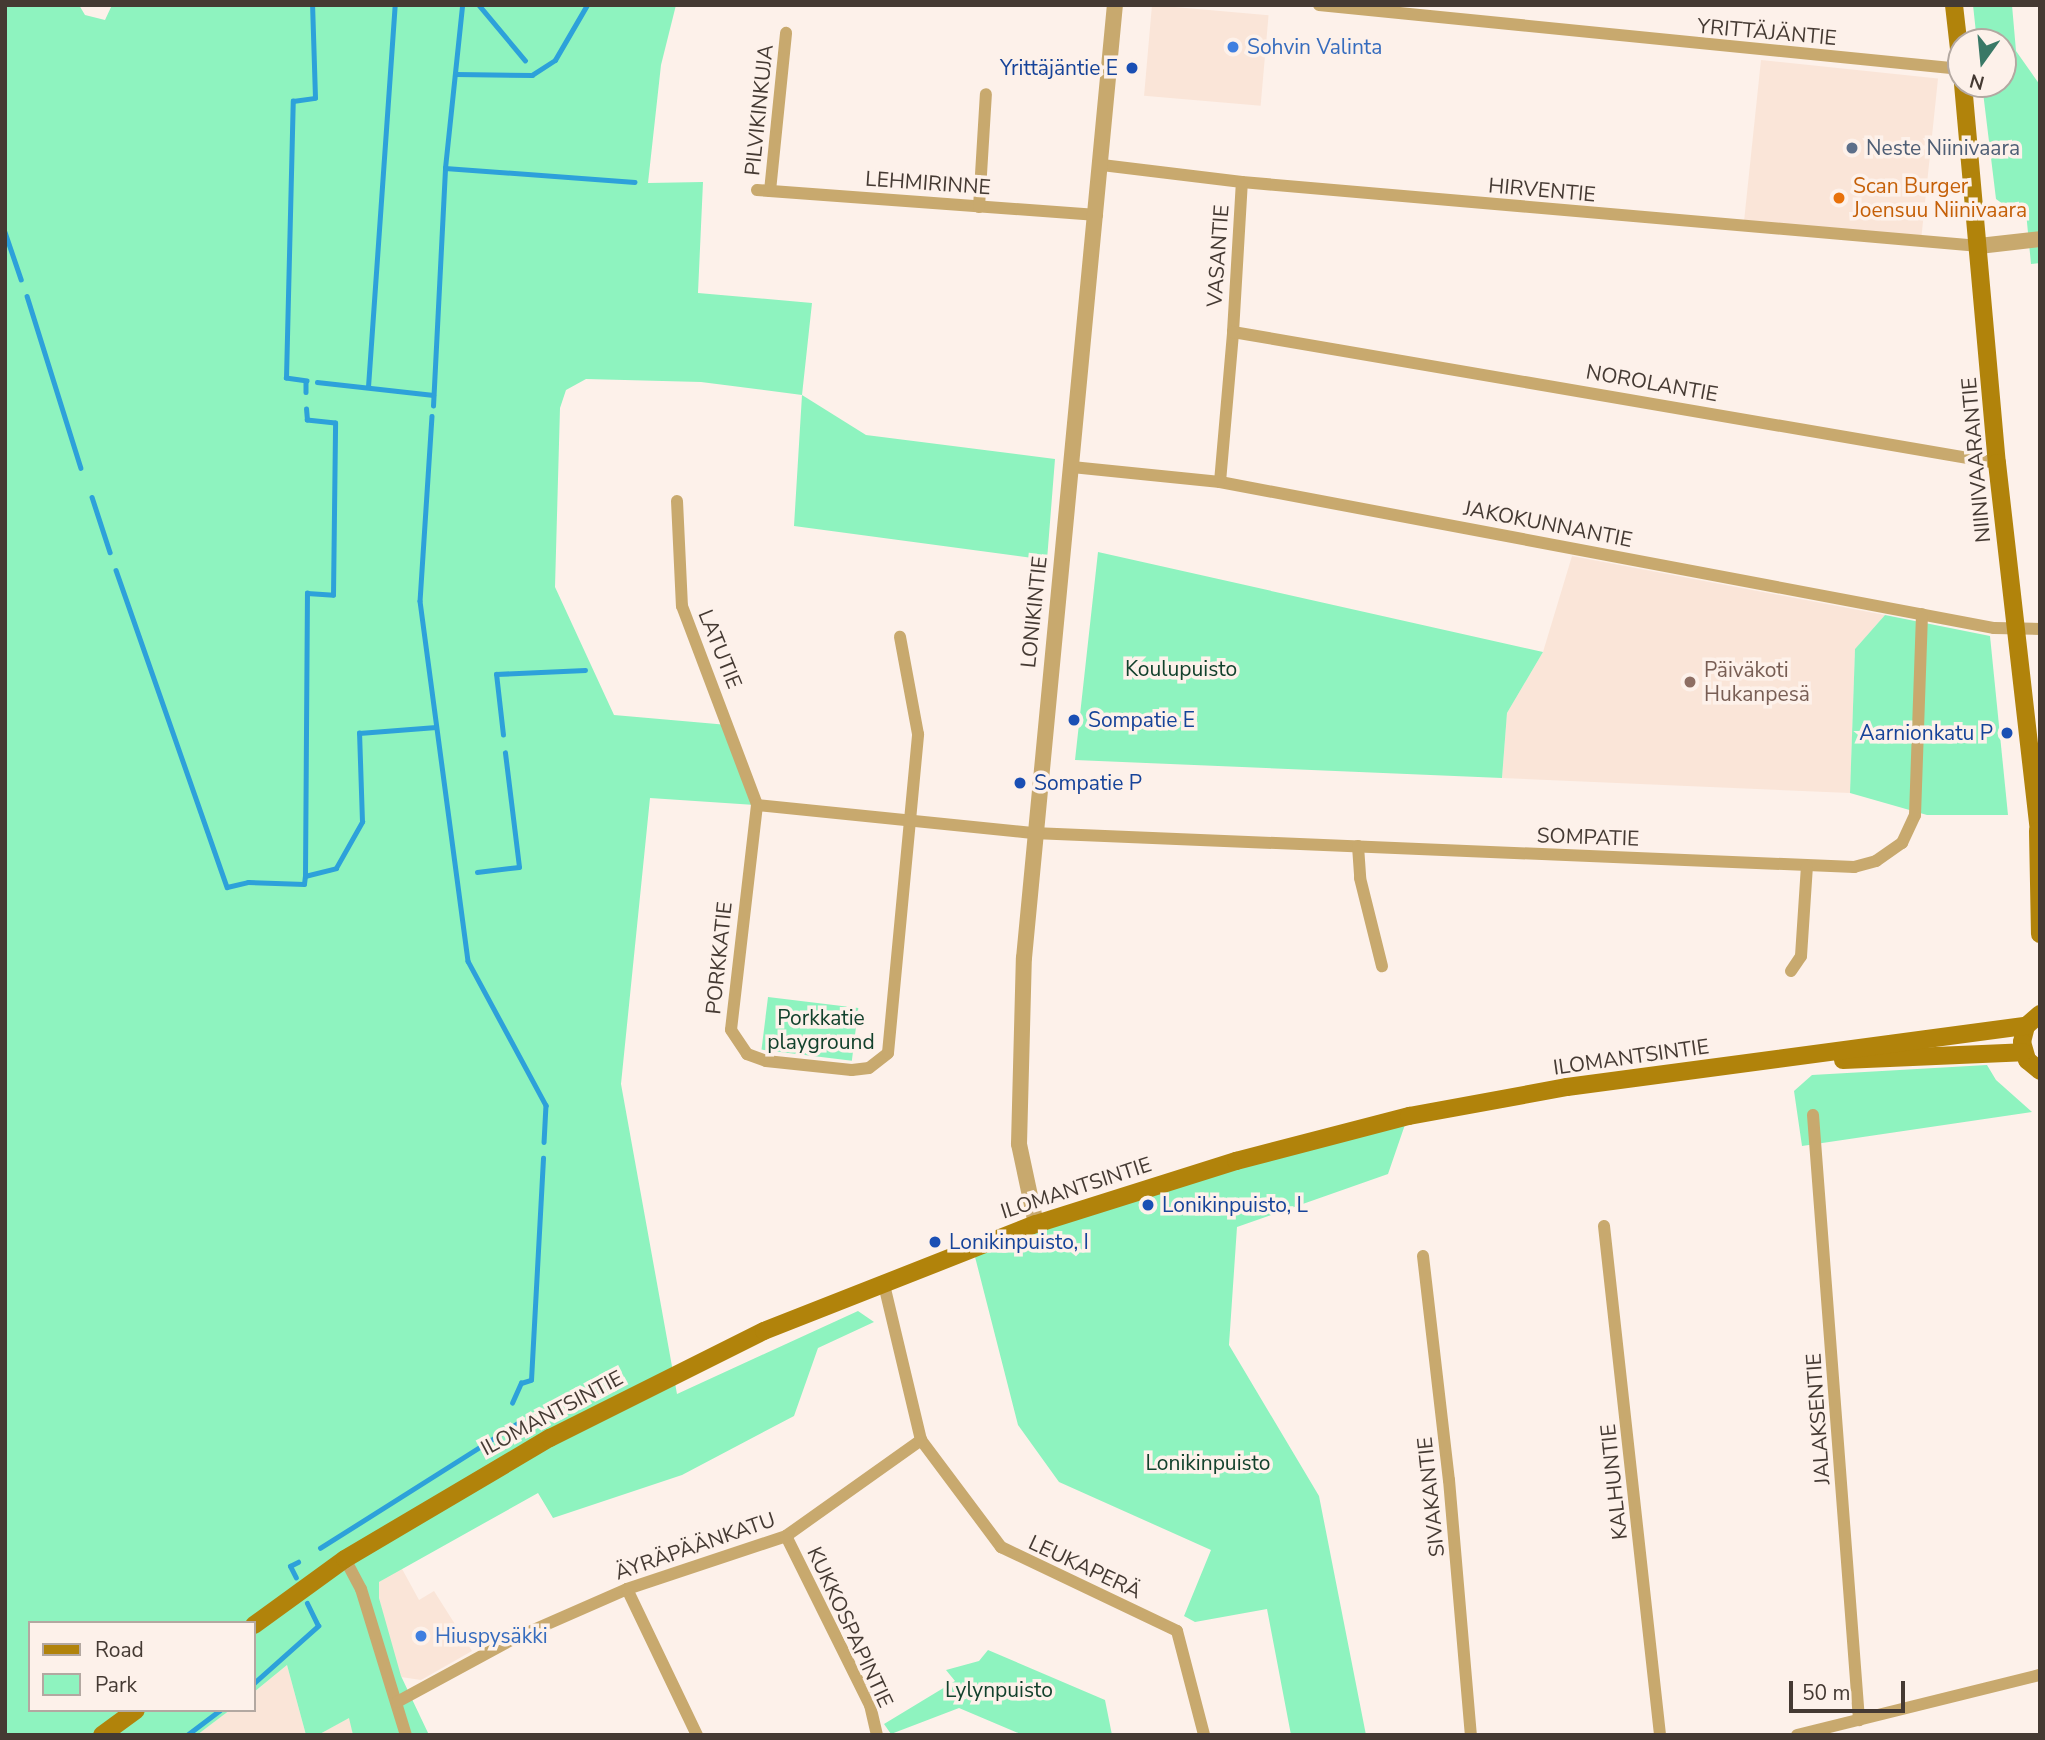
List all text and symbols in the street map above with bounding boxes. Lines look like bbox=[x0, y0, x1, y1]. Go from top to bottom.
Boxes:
street label: YRITTÄJÄNTIE bbox=[1696, 13, 1838, 51]
north arrow bbox=[1947, 28, 2017, 98]
place label: Sohvin Valinta bbox=[1247, 34, 1382, 60]
marker: Sohvin Valinta bbox=[1225, 39, 1241, 55]
street label: PILVIKINKUJA bbox=[740, 43, 778, 177]
place label: Yrittäjäntie E bbox=[1000, 55, 1118, 81]
marker: Yrittäjäntie E bbox=[1124, 60, 1140, 76]
text: N bbox=[1967, 67, 1987, 96]
place label: Neste Niinivaara bbox=[1866, 135, 2020, 161]
marker: Neste Niinivaara bbox=[1844, 140, 1860, 156]
street label: LEHMIRINNE bbox=[864, 166, 992, 200]
street label: HIRVENTIE bbox=[1487, 173, 1597, 207]
place label: Scan Burger Joensuu Niinivaara bbox=[1853, 173, 2027, 223]
marker: Scan Burger Joensuu Niinivaara bbox=[1831, 190, 1847, 206]
street label: VASANTIE bbox=[1202, 204, 1234, 308]
street label: NOROLANTIE bbox=[1584, 359, 1720, 407]
street label: NIINIVAARANTIE bbox=[1956, 376, 1996, 544]
street label: JAKOKUNNANTIE bbox=[1462, 495, 1634, 553]
street label: LONIKINTIE bbox=[1016, 555, 1052, 669]
street label: LATUTIE bbox=[693, 606, 747, 692]
park label: Koulupuisto bbox=[1125, 656, 1237, 682]
place label: Päiväkoti Hukanpesä bbox=[1704, 657, 1810, 707]
marker: Päiväkoti Hukanpesä bbox=[1682, 674, 1698, 690]
place label: Sompatie E bbox=[1088, 707, 1195, 733]
marker: Sompatie E bbox=[1066, 712, 1082, 728]
place label: Aarnionkatu P bbox=[1859, 720, 1993, 746]
marker: Aarnionkatu P bbox=[1999, 725, 2015, 741]
place label: Sompatie P bbox=[1034, 770, 1142, 796]
marker: Sompatie P bbox=[1012, 775, 1028, 791]
street label: SOMPATIE bbox=[1536, 823, 1640, 851]
street label: PORKKATIE bbox=[701, 901, 737, 1015]
park label: Porkkatie playground bbox=[767, 1005, 875, 1055]
street label: ILOMANTSINTIE bbox=[1551, 1034, 1711, 1080]
street label: ILOMANTSINTIE bbox=[997, 1152, 1155, 1224]
place label: Lonikinpuisto, L bbox=[1162, 1192, 1308, 1218]
marker: Lonikinpuisto, L bbox=[1140, 1197, 1156, 1213]
place label: Lonikinpuisto, I bbox=[949, 1229, 1089, 1255]
marker: Lonikinpuisto, I bbox=[927, 1234, 943, 1250]
street label: JALAKSENTIE bbox=[1801, 1352, 1835, 1486]
street label: ILOMANTSINTIE bbox=[477, 1365, 627, 1461]
street label: KALHUNTIE bbox=[1595, 1423, 1633, 1541]
street label: SIVAKANTIE bbox=[1412, 1436, 1450, 1558]
park label: Lonikinpuisto bbox=[1146, 1450, 1270, 1476]
street label: ÄYRÄPÄÄNKATU bbox=[611, 1507, 779, 1585]
street label: LEUKAPERÄ bbox=[1025, 1530, 1145, 1604]
street label: KUKKOSPAPINTIE bbox=[802, 1543, 898, 1711]
legend bbox=[28, 1621, 256, 1712]
place label: Hiuspysäkki bbox=[435, 1623, 548, 1649]
marker: Hiuspysäkki bbox=[413, 1628, 429, 1644]
text: Road bbox=[95, 1636, 144, 1664]
scale bar bbox=[1793, 1666, 1909, 1710]
text: Park bbox=[95, 1671, 137, 1699]
park label: Lylynpuisto bbox=[945, 1677, 1053, 1703]
text: 50 m bbox=[1802, 1679, 1851, 1707]

